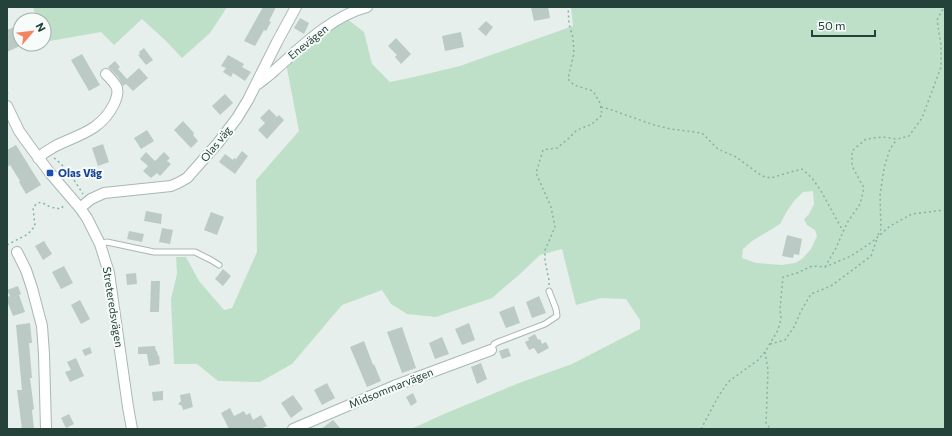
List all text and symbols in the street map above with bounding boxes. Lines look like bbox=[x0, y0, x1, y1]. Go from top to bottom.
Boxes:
north arrow bbox=[12, 12, 52, 52]
scale bar bbox=[812, 12, 875, 38]
text: 50 m bbox=[818, 18, 846, 32]
text: N bbox=[34, 20, 49, 34]
street label: Enevägen bbox=[285, 22, 330, 62]
street label: Olas väg bbox=[197, 123, 234, 164]
place label: Olas Väg bbox=[58, 166, 102, 179]
marker: Olas Väg bbox=[45, 168, 55, 178]
street label: Streteredsvägen bbox=[101, 266, 126, 348]
street label: Midsommarvägen bbox=[347, 365, 435, 410]

